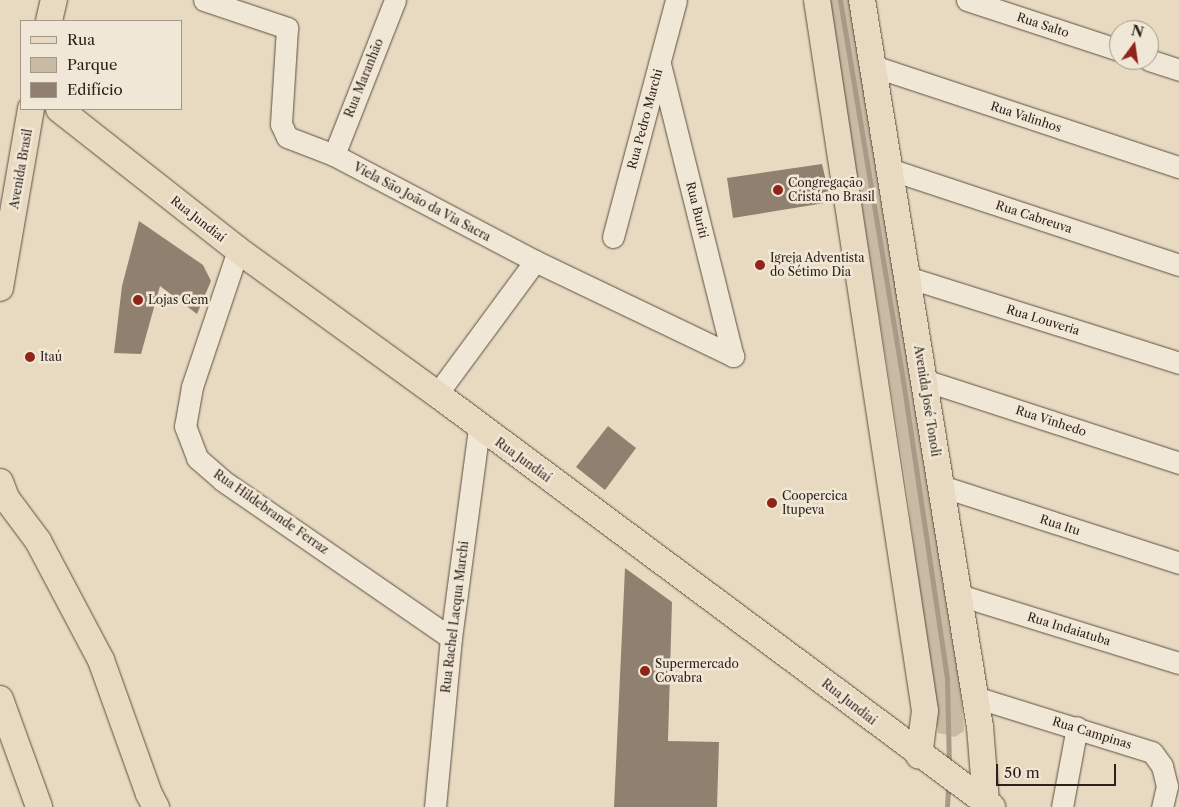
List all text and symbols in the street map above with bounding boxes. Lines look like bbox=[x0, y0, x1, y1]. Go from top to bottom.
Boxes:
street label: Rua Salto bbox=[1015, 10, 1071, 40]
legend bbox=[20, 20, 182, 110]
north arrow bbox=[1109, 20, 1159, 70]
text: N bbox=[1129, 21, 1145, 42]
text: Rua bbox=[67, 30, 95, 49]
street label: Rua Maranhão bbox=[342, 36, 386, 120]
text: Parque bbox=[67, 55, 117, 74]
street label: Rua Pedro Marchi bbox=[625, 67, 665, 171]
text: Edifício bbox=[67, 80, 123, 99]
street label: Rua Valinhos bbox=[988, 99, 1064, 135]
street label: Avenida Brasil bbox=[7, 128, 35, 210]
street label: Viela São João da Via Sacra bbox=[351, 159, 493, 245]
place label: Congregação Cristá no Brasil bbox=[788, 176, 875, 204]
street label: Rua Buriti bbox=[683, 180, 711, 240]
marker: Congregação Cristá no Brasil bbox=[772, 184, 784, 196]
street label: Rua Jundiaí bbox=[168, 193, 228, 245]
street label: Rua Cabreuva bbox=[994, 198, 1074, 236]
place label: Igreja Adventista do Sétimo Dia bbox=[770, 251, 865, 279]
marker: Igreja Adventista do Sétimo Dia bbox=[754, 259, 766, 271]
place label: Lojas Cem bbox=[148, 293, 209, 307]
marker: Lojas Cem bbox=[132, 294, 144, 306]
street label: Rua Louveria bbox=[1005, 302, 1081, 338]
street label: Avenida José Tonoli bbox=[911, 344, 943, 458]
place label: Itaú bbox=[40, 350, 62, 364]
marker: Itaú bbox=[24, 351, 36, 363]
street label: Rua Vinhedo bbox=[1013, 403, 1089, 439]
street label: Rua Jundiaí bbox=[492, 435, 554, 485]
street label: Rua Hildebrande Ferraz bbox=[211, 467, 331, 557]
place label: Coopercica Itupeva bbox=[782, 489, 848, 517]
marker: Coopercica Itupeva bbox=[766, 497, 778, 509]
street label: Rua Itu bbox=[1038, 512, 1082, 538]
street label: Rua Rachel Lacqua Marchi bbox=[439, 540, 471, 694]
street label: Rua Indaiatuba bbox=[1026, 609, 1112, 649]
place label: Supermercado Covabra bbox=[655, 657, 739, 685]
marker: Supermercado Covabra bbox=[639, 665, 651, 677]
street label: Rua Jundiaí bbox=[819, 676, 879, 728]
street label: Rua Campinas bbox=[1050, 714, 1134, 752]
scale bar bbox=[999, 754, 1119, 786]
text: 50 m bbox=[1004, 763, 1040, 782]

